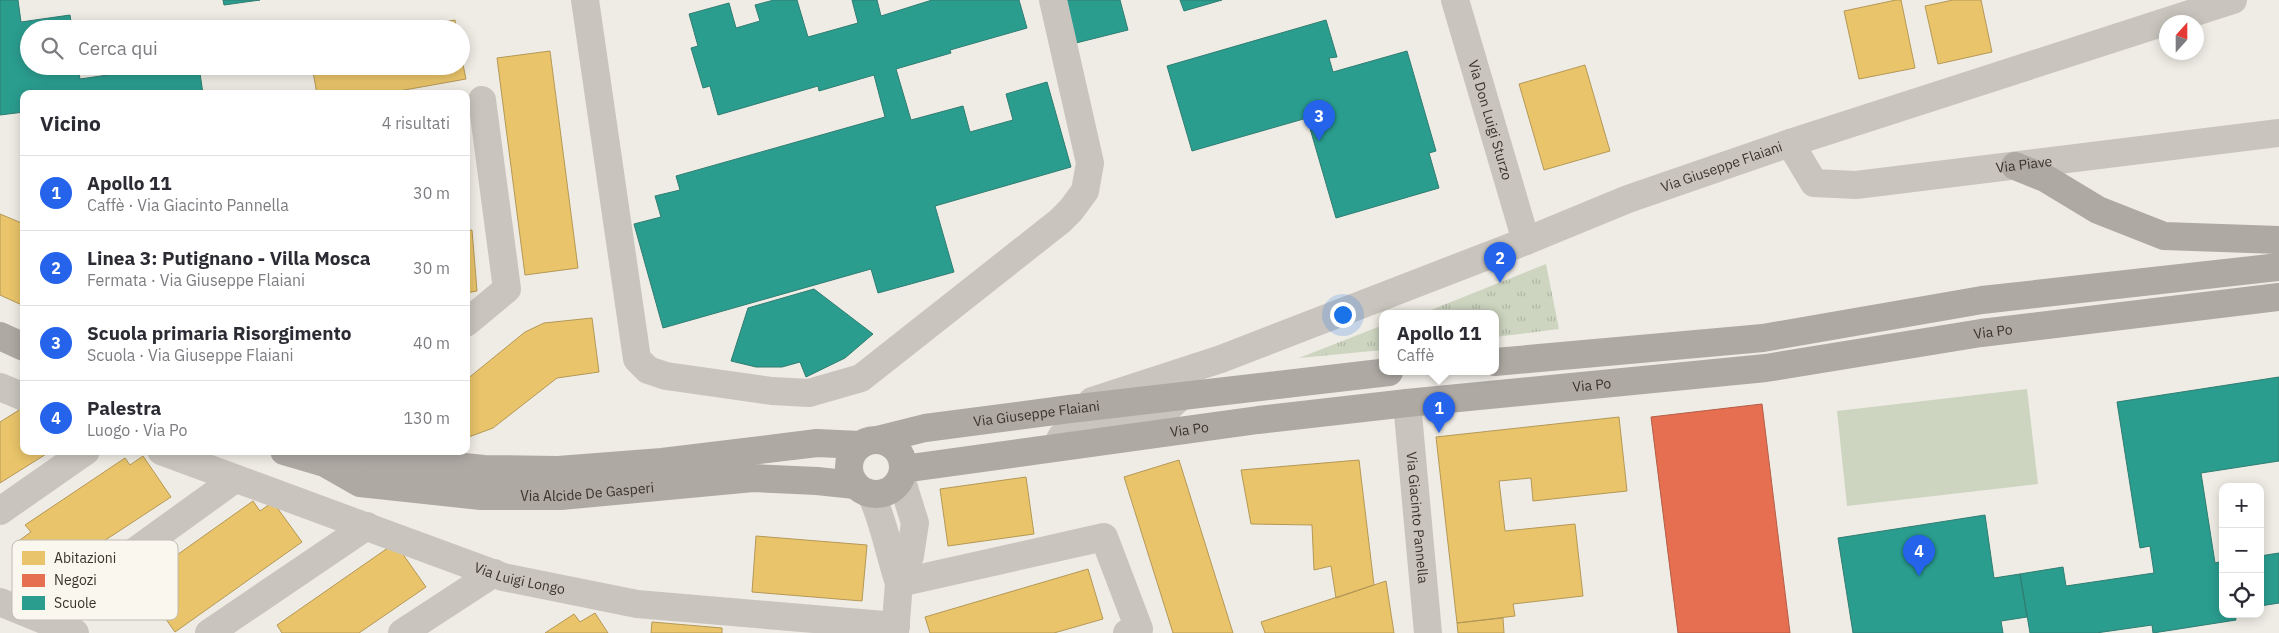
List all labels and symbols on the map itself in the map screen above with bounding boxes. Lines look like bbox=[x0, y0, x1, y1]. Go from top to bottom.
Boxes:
north arrow bbox=[2159, 15, 2204, 60]
street label: Via Don Luigi Sturzo bbox=[1464, 58, 1517, 182]
pin: 3 bbox=[1303, 100, 1335, 141]
street label: Via Giuseppe Flaiani bbox=[1658, 137, 1785, 196]
street label: Via Piave bbox=[1995, 152, 2054, 177]
pin: 2 bbox=[1484, 242, 1516, 283]
your location bbox=[1330, 302, 1356, 328]
street label: Via Po bbox=[1972, 320, 2014, 343]
street label: Via Po bbox=[1572, 374, 1612, 396]
pin: 1 bbox=[1423, 392, 1455, 433]
street label: Via Giuseppe Flaiani bbox=[972, 397, 1101, 431]
street label: Via Po bbox=[1169, 418, 1210, 441]
street label: Via Giacinto Pannella bbox=[1402, 451, 1432, 585]
street label: Via Alcide De Gasperi bbox=[520, 478, 655, 505]
pin: 4 bbox=[1903, 535, 1935, 576]
legend bbox=[12, 540, 178, 620]
text: Abitazioni bbox=[54, 549, 116, 567]
street label: Via Luigi Longo bbox=[472, 558, 567, 598]
text: Negozi bbox=[54, 571, 97, 589]
text: Scuole bbox=[54, 594, 97, 612]

